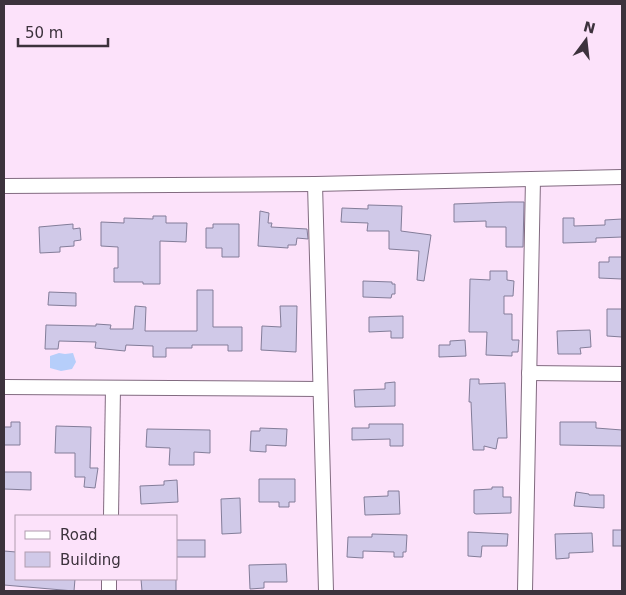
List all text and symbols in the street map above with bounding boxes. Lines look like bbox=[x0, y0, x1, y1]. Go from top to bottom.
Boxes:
scale bar bbox=[18, 15, 108, 47]
north arrow bbox=[561, 15, 611, 65]
text: N bbox=[582, 18, 597, 37]
text: 50 m bbox=[25, 24, 63, 42]
legend bbox=[15, 515, 178, 580]
text: Road bbox=[60, 526, 98, 544]
text: Building bbox=[60, 551, 121, 569]

